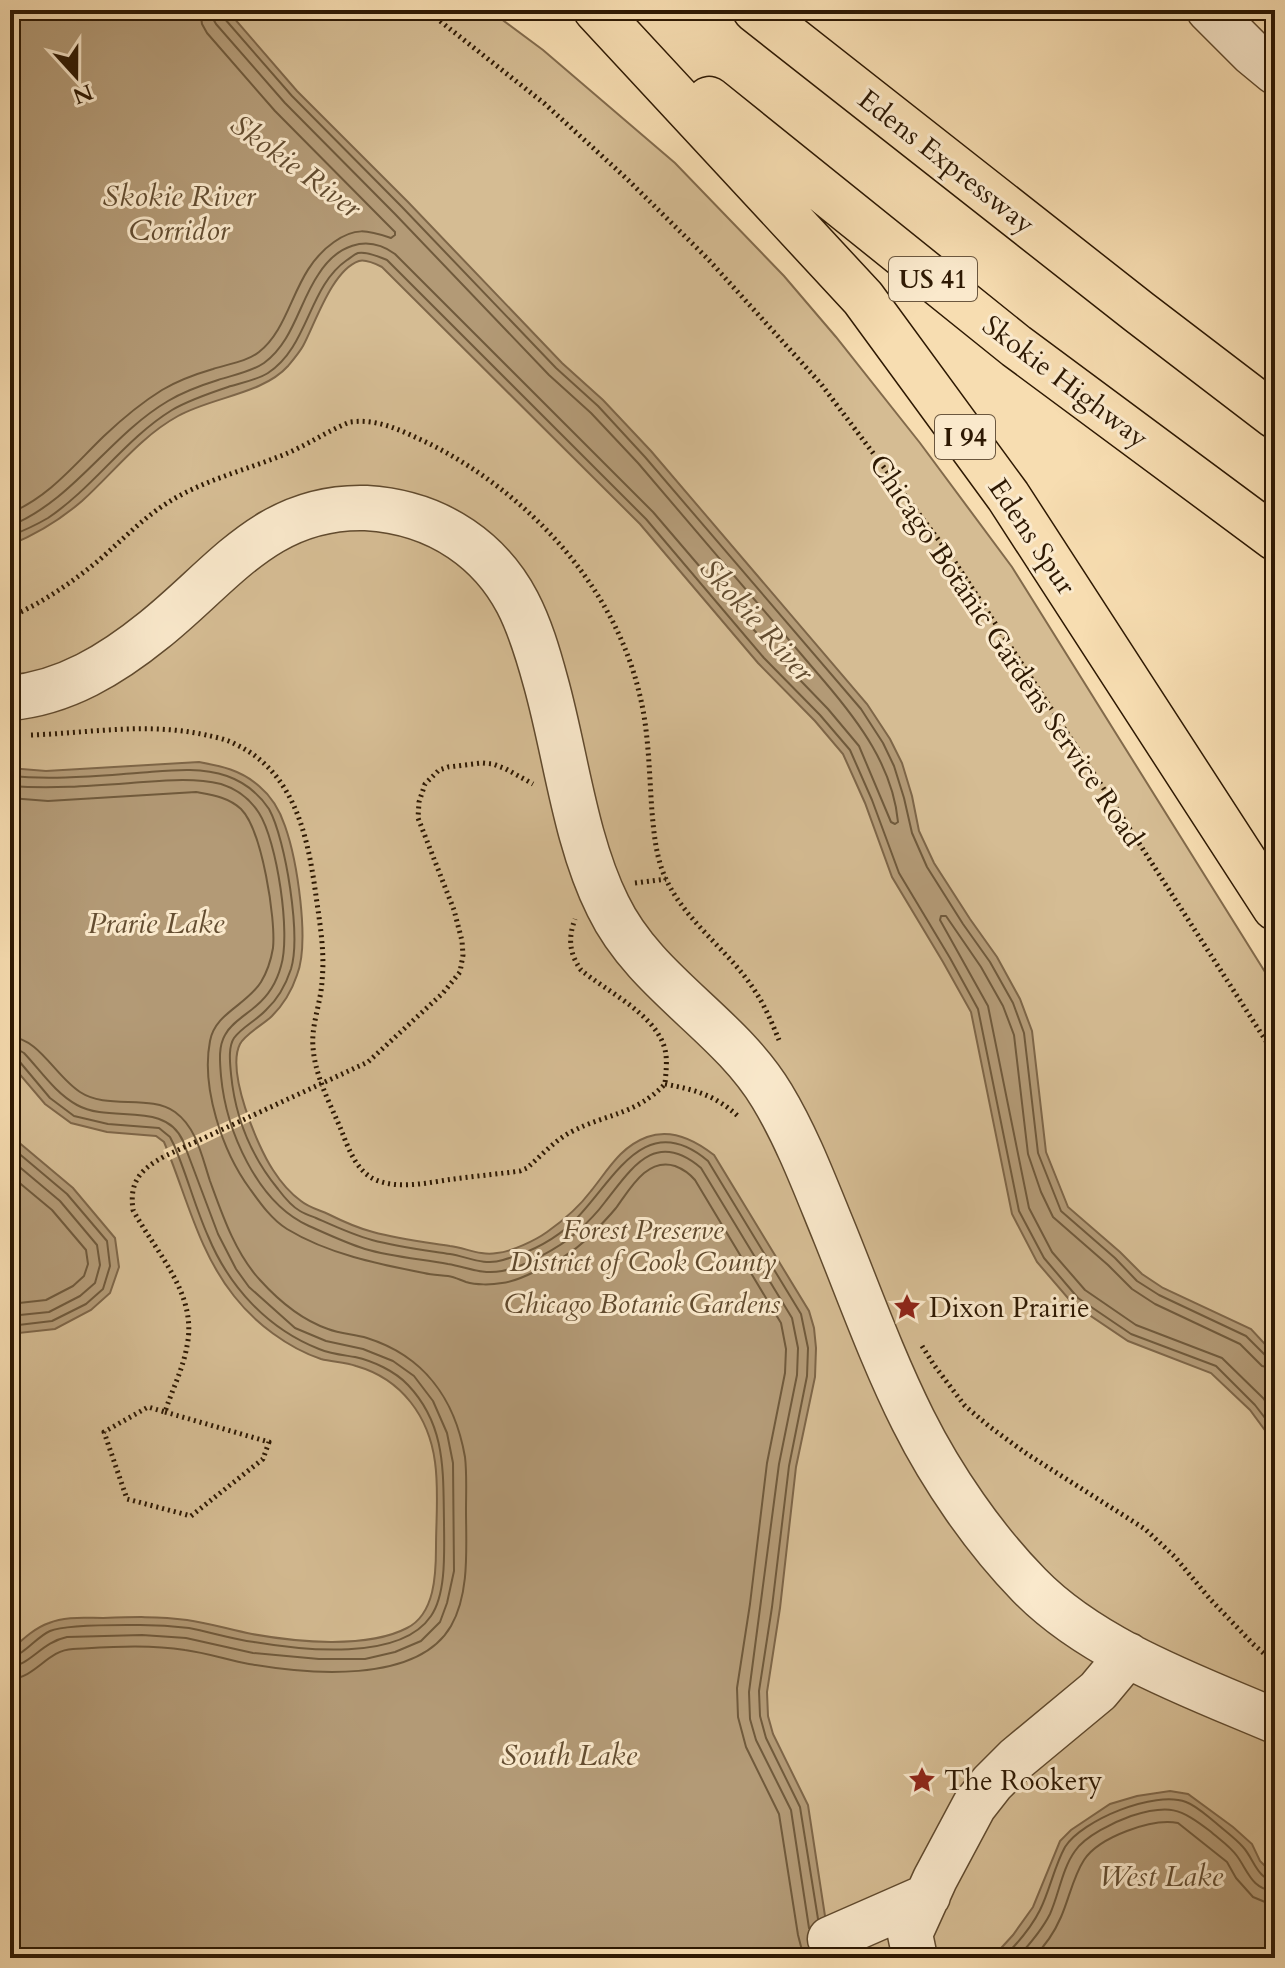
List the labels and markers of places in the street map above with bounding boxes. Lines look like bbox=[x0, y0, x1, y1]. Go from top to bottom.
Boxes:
place label: Dixon Prairie bbox=[929, 1289, 1090, 1327]
place icon: Dixon Prairie bbox=[892, 1292, 922, 1322]
place label: The Rookery bbox=[944, 1762, 1103, 1800]
place icon: The Rookery bbox=[907, 1765, 937, 1795]

